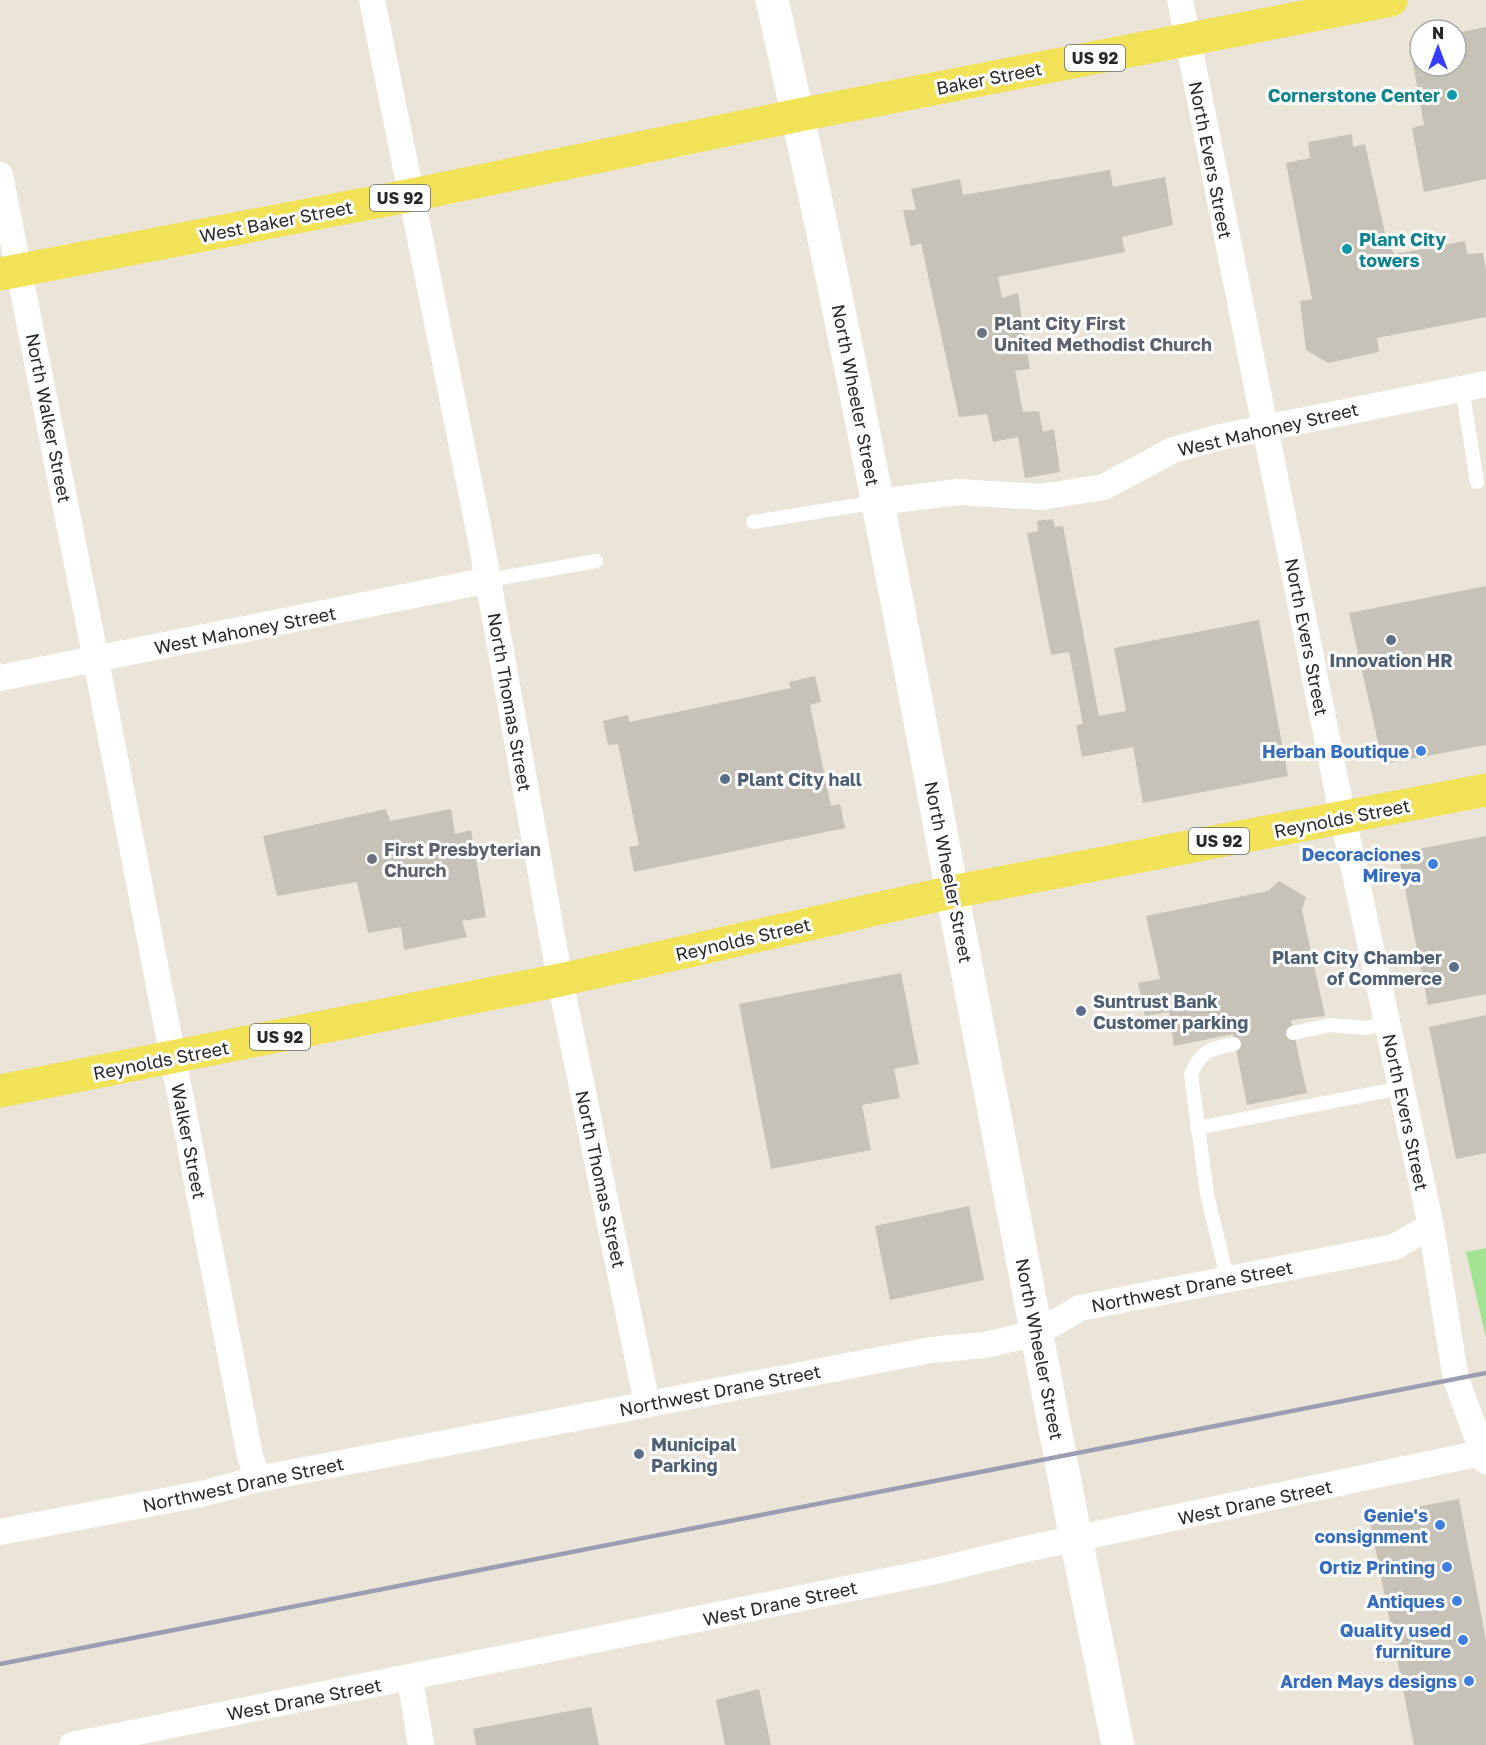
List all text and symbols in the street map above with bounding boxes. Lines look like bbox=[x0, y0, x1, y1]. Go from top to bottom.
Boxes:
north arrow bbox=[1408, 18, 1468, 78]
text: N bbox=[1432, 23, 1444, 43]
road number: US 92 bbox=[1065, 45, 1125, 71]
street label: Baker Street bbox=[934, 57, 1044, 99]
street label: North Evers Street bbox=[1185, 79, 1237, 241]
place label: Cornerstone Center bbox=[1268, 84, 1440, 106]
marker: Cornerstone Center bbox=[1445, 88, 1459, 102]
road number: US 92 bbox=[370, 185, 430, 211]
street label: West Baker Street bbox=[198, 195, 354, 247]
place label: Plant City towers bbox=[1359, 228, 1446, 271]
marker: Plant City towers bbox=[1340, 242, 1354, 256]
street label: North Wheeler Street bbox=[828, 302, 884, 488]
place label: Plant City First United Methodist Church bbox=[994, 312, 1212, 355]
marker: Plant City First United Methodist Church bbox=[975, 326, 989, 340]
street label: North Walker Street bbox=[22, 331, 76, 505]
street label: West Mahoney Street bbox=[1176, 397, 1360, 461]
street label: North Evers Street bbox=[1281, 556, 1333, 718]
street label: West Mahoney Street bbox=[152, 602, 338, 658]
street label: North Thomas Street bbox=[483, 611, 537, 793]
marker: Innovation HR bbox=[1384, 633, 1398, 647]
place label: Innovation HR bbox=[1329, 649, 1453, 671]
place label: Herban Boutique bbox=[1262, 740, 1409, 762]
marker: Herban Boutique bbox=[1414, 744, 1428, 758]
place label: Plant City hall bbox=[737, 768, 862, 790]
marker: Plant City hall bbox=[718, 772, 732, 786]
street label: North Wheeler Street bbox=[921, 779, 977, 965]
street label: Reynolds Street bbox=[1272, 794, 1412, 842]
road number: US 92 bbox=[1189, 828, 1249, 854]
place label: First Presbyterian Church bbox=[384, 838, 541, 881]
place label: Decoraciones Mireya bbox=[1301, 843, 1421, 886]
marker: First Presbyterian Church bbox=[365, 852, 379, 866]
marker: Decoraciones Mireya bbox=[1426, 857, 1440, 871]
street label: Reynolds Street bbox=[673, 913, 813, 965]
place label: Plant City Chamber of Commerce bbox=[1272, 946, 1442, 989]
marker: Plant City Chamber of Commerce bbox=[1447, 960, 1461, 974]
place label: Suntrust Bank Customer parking bbox=[1093, 990, 1248, 1033]
marker: Suntrust Bank Customer parking bbox=[1074, 1004, 1088, 1018]
road number: US 92 bbox=[250, 1024, 310, 1050]
street label: North Evers Street bbox=[1379, 1031, 1433, 1193]
street label: Reynolds Street bbox=[91, 1036, 231, 1084]
street label: Walker Street bbox=[167, 1081, 211, 1201]
street label: North Thomas Street bbox=[571, 1088, 631, 1270]
street label: North Wheeler Street bbox=[1012, 1256, 1068, 1442]
street label: Northwest Drane Street bbox=[1089, 1256, 1295, 1316]
street label: Northwest Drane Street bbox=[617, 1360, 823, 1420]
place label: Municipal Parking bbox=[651, 1433, 736, 1476]
marker: Municipal Parking bbox=[632, 1447, 646, 1461]
street label: Northwest Drane Street bbox=[140, 1452, 346, 1516]
street label: West Drane Street bbox=[1176, 1475, 1334, 1529]
place label: Genie's consignment bbox=[1315, 1504, 1428, 1547]
marker: Genie's consignment bbox=[1433, 1518, 1447, 1532]
place label: Ortiz Printing bbox=[1319, 1556, 1435, 1578]
marker: Ortiz Printing bbox=[1440, 1560, 1454, 1574]
street label: West Drane Street bbox=[701, 1576, 859, 1630]
place label: Antiques bbox=[1367, 1590, 1445, 1612]
marker: Antiques bbox=[1450, 1594, 1464, 1608]
place label: Quality used furniture bbox=[1340, 1619, 1451, 1662]
marker: Quality used furniture bbox=[1456, 1633, 1470, 1647]
place label: Arden Mays designs bbox=[1280, 1670, 1457, 1692]
street label: West Drane Street bbox=[225, 1673, 383, 1725]
marker: Arden Mays designs bbox=[1462, 1674, 1476, 1688]

